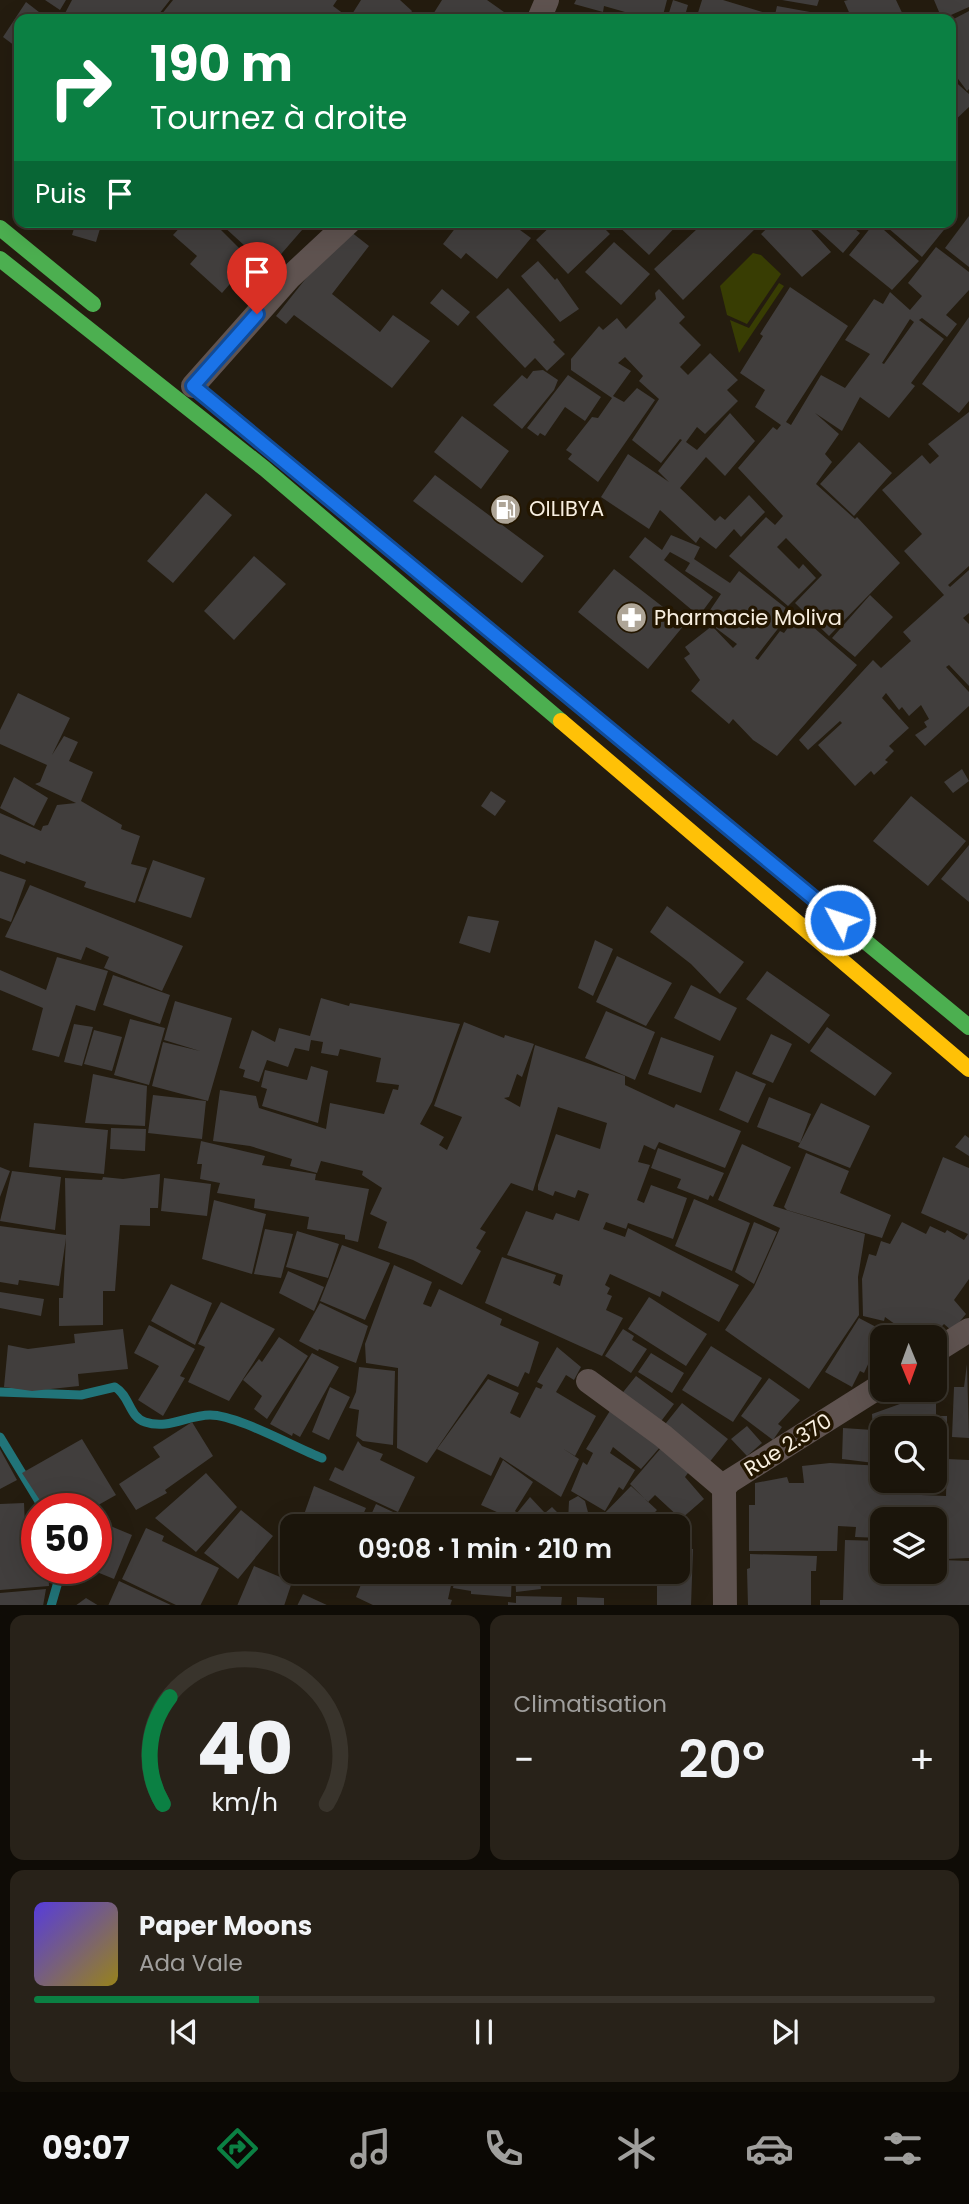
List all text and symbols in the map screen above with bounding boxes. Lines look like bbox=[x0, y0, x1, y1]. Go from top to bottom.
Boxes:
text: 190 m bbox=[150, 30, 293, 98]
icon: right bbox=[35, 42, 126, 133]
text: Tournez à droite bbox=[150, 95, 407, 140]
icon: arrive bbox=[101, 175, 139, 213]
text: Puis bbox=[35, 176, 87, 212]
pin bbox=[227, 242, 287, 314]
icon: arrive bbox=[238, 253, 276, 291]
fuel station icon: OILIBYA bbox=[489, 492, 523, 526]
place label: OILIBYA bbox=[529, 494, 604, 523]
pharmacy icon: Pharmacie Moliva bbox=[614, 601, 648, 635]
place label: Pharmacie Moliva bbox=[654, 603, 842, 632]
position arrow bbox=[803, 883, 877, 957]
north arrow bbox=[870, 1325, 947, 1402]
map controls bbox=[870, 1325, 947, 1584]
street label: Rue 2.370 bbox=[738, 1406, 837, 1483]
button: search bbox=[870, 1416, 947, 1493]
speed limit sign: 50 bbox=[21, 1493, 112, 1584]
button: layers bbox=[870, 1507, 947, 1584]
text: 09:08 · 1 min · 210 m bbox=[358, 1531, 612, 1567]
text: Climatisation bbox=[514, 1688, 667, 1720]
text: 40 bbox=[196, 1698, 293, 1799]
text: 20° bbox=[678, 1723, 765, 1796]
text: − bbox=[514, 1733, 534, 1786]
text: + bbox=[909, 1733, 935, 1786]
text: km/h bbox=[211, 1784, 278, 1819]
text: Paper Moons bbox=[139, 1908, 312, 1944]
text: Ada Vale bbox=[139, 1947, 243, 1979]
icon: previous bbox=[165, 2013, 203, 2051]
icon: pause bbox=[465, 2013, 503, 2051]
icon: next bbox=[766, 2013, 804, 2051]
icon: directions bbox=[213, 2124, 262, 2173]
icon: music bbox=[346, 2124, 395, 2173]
icon: phone bbox=[479, 2124, 528, 2173]
icon: climate bbox=[612, 2124, 661, 2173]
icon: car bbox=[745, 2124, 794, 2173]
icon: filters bbox=[878, 2124, 927, 2173]
text: 09:07 bbox=[42, 2125, 130, 2170]

